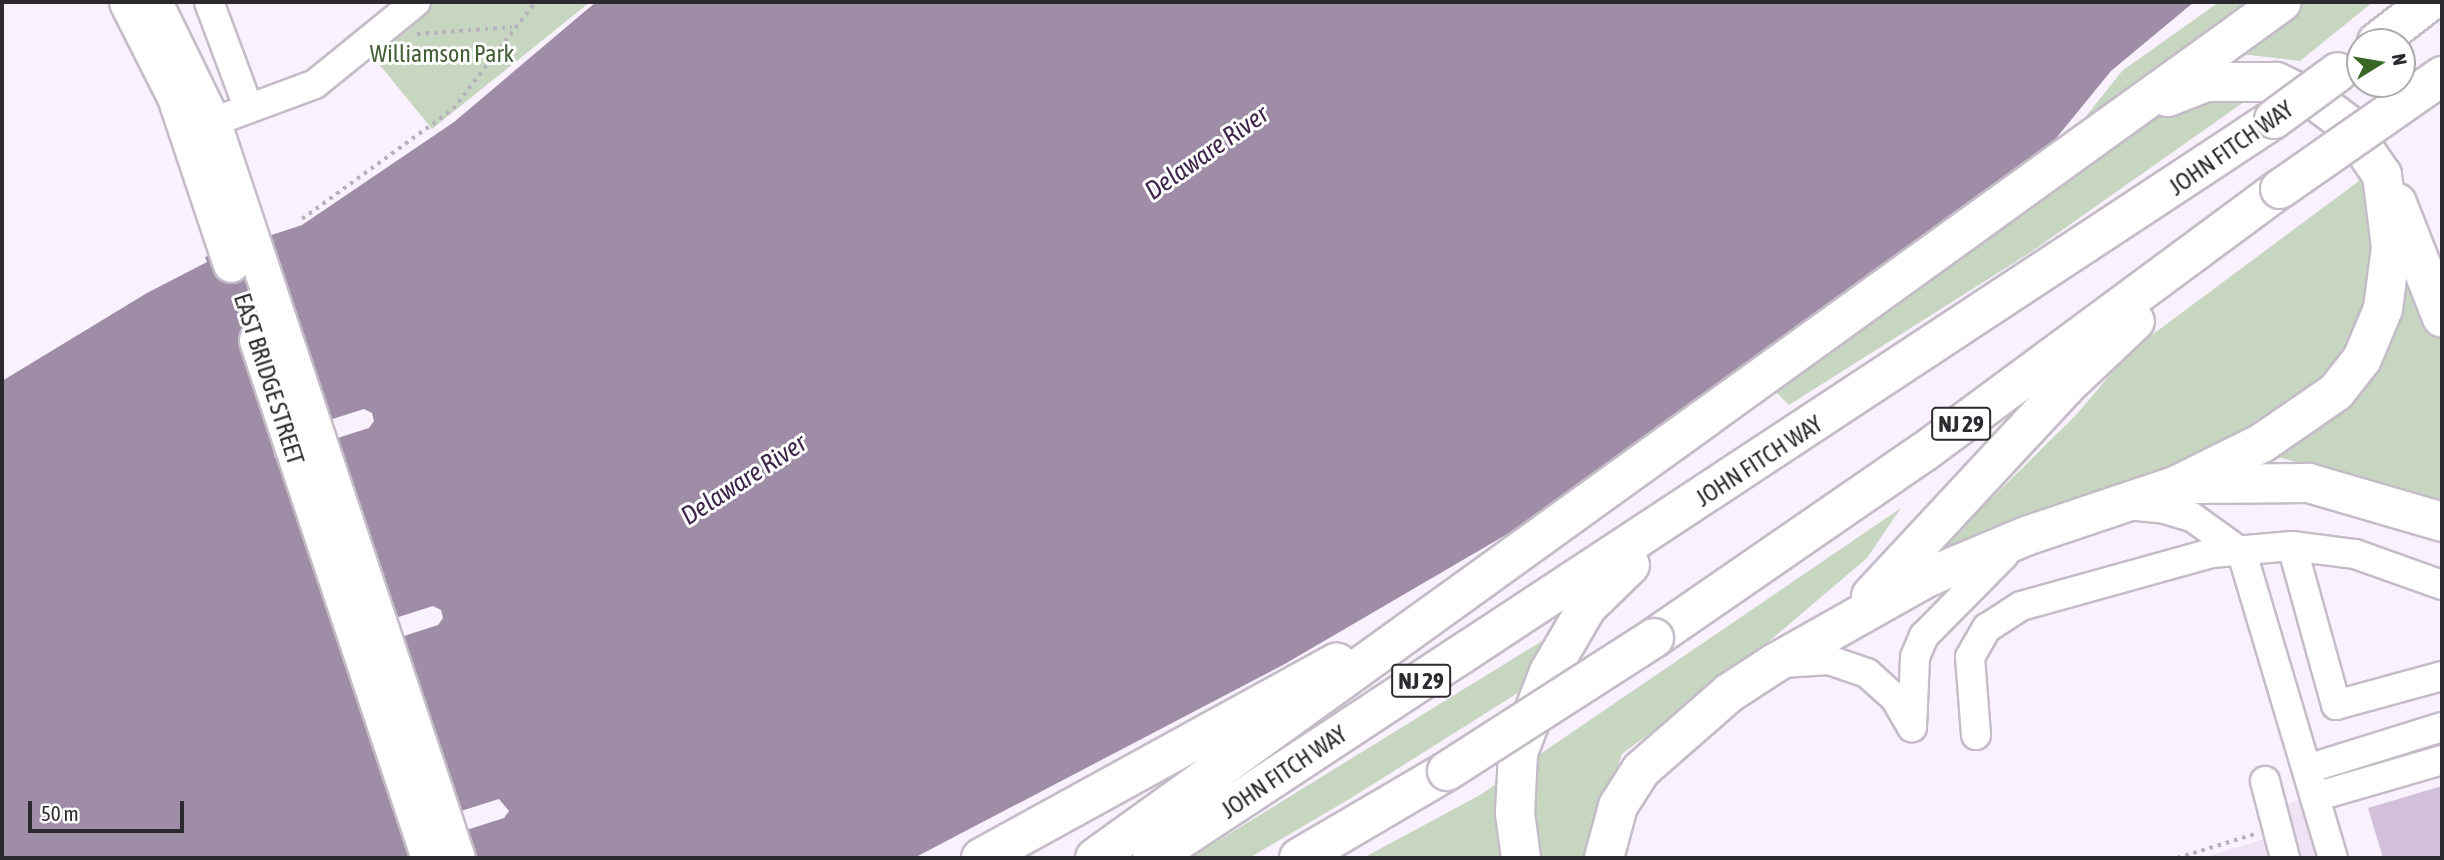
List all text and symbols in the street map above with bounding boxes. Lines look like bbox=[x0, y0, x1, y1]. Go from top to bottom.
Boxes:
north arrow bbox=[2346, 28, 2416, 98]
park label: Williamson Park bbox=[370, 40, 514, 68]
text: N bbox=[2388, 52, 2412, 67]
street label: JOHN FITCH WAY bbox=[2163, 95, 2299, 201]
water label: Delaware River bbox=[1139, 99, 1275, 207]
street label: EAST BRIDGE STREET bbox=[228, 290, 310, 468]
road number: NJ 29 bbox=[1930, 404, 1993, 444]
street label: JOHN FITCH WAY bbox=[1690, 409, 1828, 513]
water label: Delaware River bbox=[675, 428, 813, 532]
road number: NJ 29 bbox=[1390, 662, 1452, 701]
street label: JOHN FITCH WAY bbox=[1216, 719, 1352, 825]
scale bar bbox=[32, 786, 187, 830]
text: 50 m bbox=[41, 801, 79, 825]

